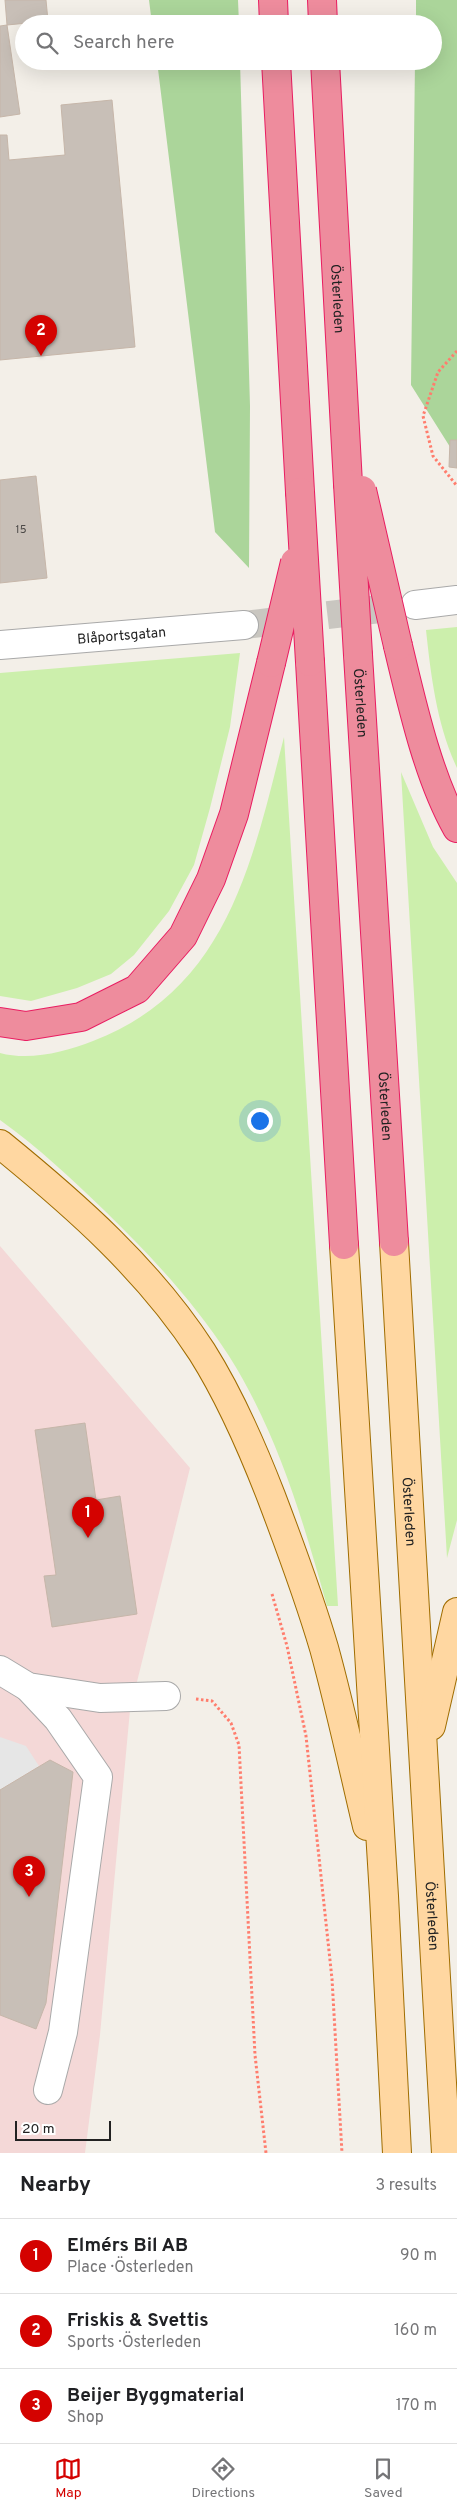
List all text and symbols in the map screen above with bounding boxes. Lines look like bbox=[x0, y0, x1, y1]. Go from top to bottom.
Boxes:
search box bbox=[15, 15, 442, 70]
icon: search bbox=[33, 29, 61, 57]
text: Search here bbox=[73, 31, 175, 55]
street label: Österleden bbox=[326, 264, 347, 334]
pin: 2 bbox=[25, 315, 57, 356]
house number: 15 bbox=[16, 523, 27, 537]
street label: Blåportsgatan bbox=[77, 624, 167, 649]
street label: Österleden bbox=[349, 668, 370, 738]
street label: Österleden bbox=[374, 1071, 395, 1141]
your location bbox=[247, 1108, 273, 1134]
street label: Österleden bbox=[397, 1476, 418, 1547]
pin: 1 bbox=[72, 1497, 104, 1538]
pin: 3 bbox=[13, 1856, 45, 1897]
street label: Österleden bbox=[421, 1881, 441, 1951]
scale bar bbox=[15, 2118, 111, 2141]
text: 20 m bbox=[22, 2121, 55, 2138]
text: Nearby bbox=[20, 2172, 91, 2199]
text: 3 results bbox=[375, 2176, 437, 2196]
text: Elmérs Bil AB bbox=[67, 2234, 188, 2258]
text: 1 bbox=[33, 2246, 39, 2266]
text: 90 m bbox=[400, 2246, 437, 2266]
text: Place · Österleden bbox=[67, 2258, 193, 2278]
text: Friskis & Svettis bbox=[67, 2309, 209, 2333]
text: 2 bbox=[31, 2321, 41, 2341]
text: 160 m bbox=[394, 2321, 437, 2341]
text: Sports · Österleden bbox=[67, 2333, 201, 2353]
text: Beijer Byggmaterial bbox=[67, 2384, 245, 2408]
text: 3 bbox=[31, 2396, 41, 2416]
text: 170 m bbox=[396, 2396, 437, 2416]
text: Shop bbox=[67, 2408, 104, 2428]
tab: Map bbox=[54, 2455, 82, 2502]
tab: Directions bbox=[191, 2455, 255, 2502]
tab: Saved bbox=[364, 2455, 403, 2502]

